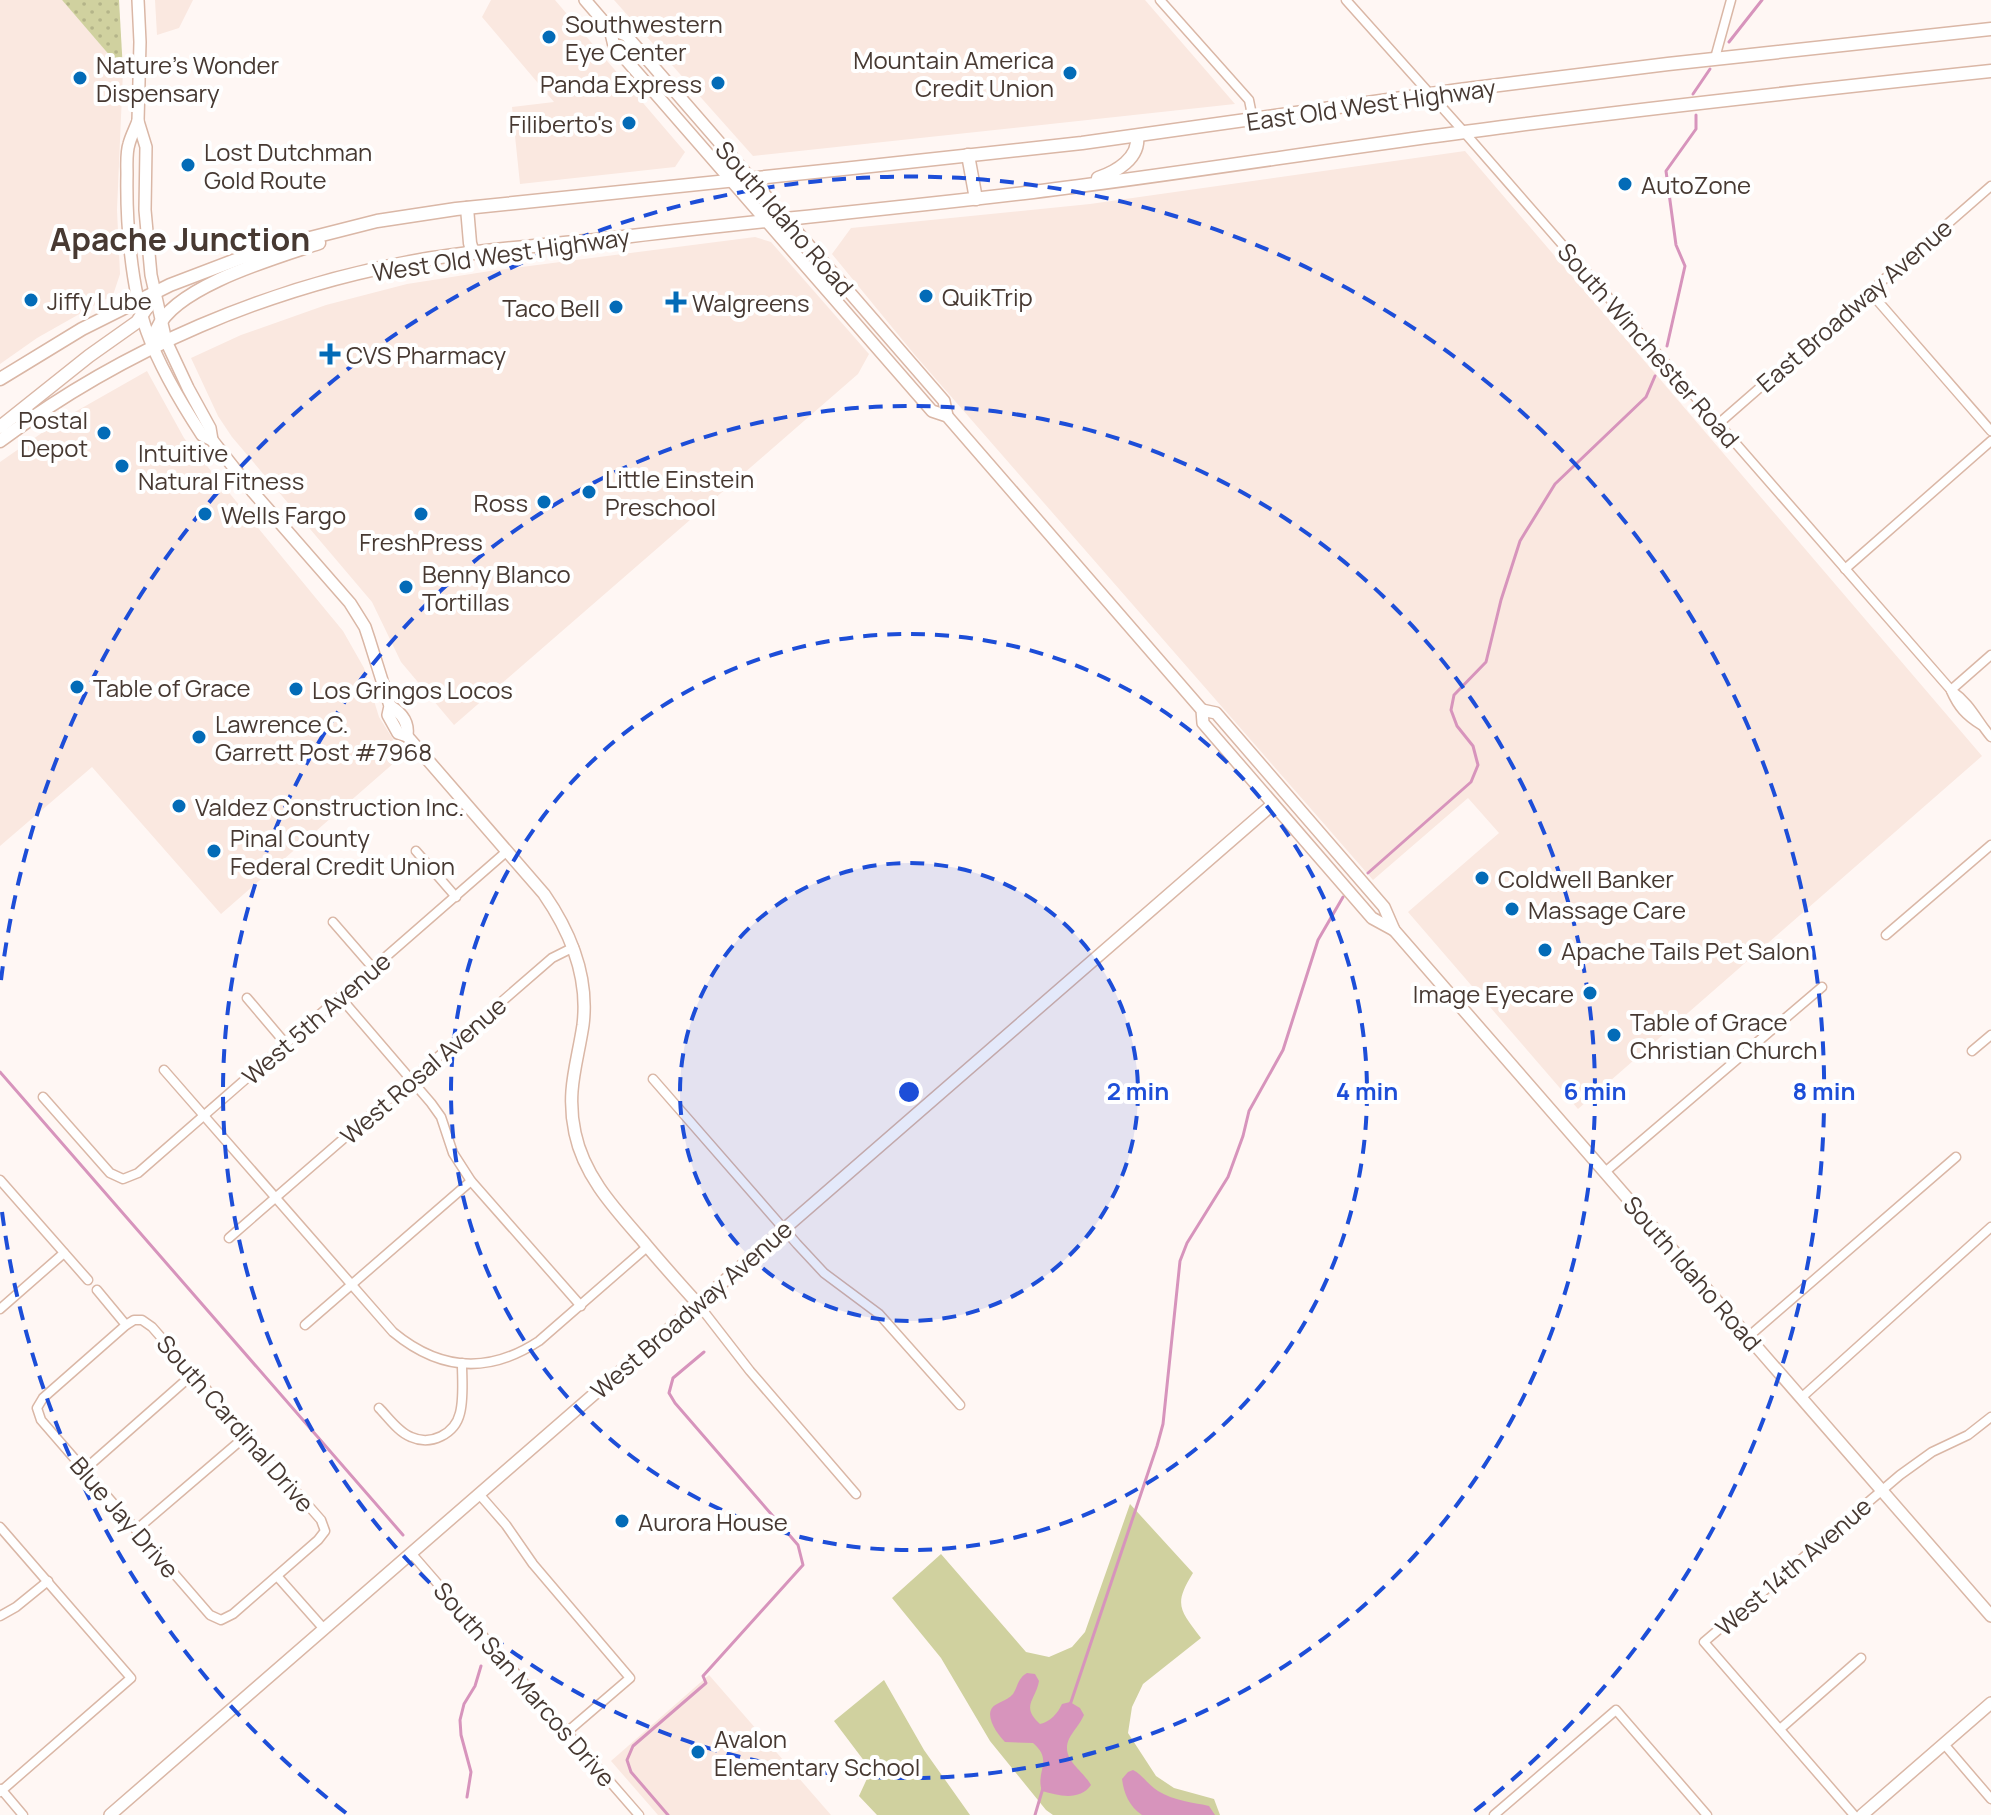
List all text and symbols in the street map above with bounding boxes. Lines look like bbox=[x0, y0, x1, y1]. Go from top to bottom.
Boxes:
place label: Southwestern Eye Center bbox=[565, 7, 723, 68]
marker: Southwestern Eye Center bbox=[540, 28, 558, 46]
place label: Mountain America Credit Union bbox=[853, 43, 1054, 104]
place label: Nature's Wonder Dispensary bbox=[96, 48, 279, 109]
marker: Mountain America Credit Union bbox=[1061, 64, 1079, 82]
place label: Panda Express bbox=[540, 67, 702, 100]
marker: Nature's Wonder Dispensary bbox=[71, 69, 89, 87]
street label: East Old West Highway bbox=[1244, 70, 1498, 138]
marker: Panda Express bbox=[709, 74, 727, 92]
place label: Filiberto's bbox=[509, 107, 613, 140]
marker: Filiberto's bbox=[620, 114, 638, 132]
street label: South Idaho Road bbox=[709, 134, 861, 302]
place label: Lost Dutchman Gold Route bbox=[204, 135, 372, 196]
marker: Lost Dutchman Gold Route bbox=[179, 156, 197, 174]
place label: AutoZone bbox=[1641, 168, 1751, 201]
marker: AutoZone bbox=[1616, 175, 1634, 193]
street label: East Broadway Avenue bbox=[1749, 211, 1959, 399]
district label: Apache Junction bbox=[50, 217, 310, 261]
street label: West Old West Highway bbox=[370, 220, 632, 288]
street label: South Winchester Road bbox=[1551, 236, 1747, 454]
place label: QuikTrip bbox=[942, 280, 1033, 313]
place label: Jiffy Lube bbox=[47, 284, 152, 317]
place label: Walgreens bbox=[692, 286, 809, 319]
marker: QuikTrip bbox=[917, 287, 935, 305]
marker: Jiffy Lube bbox=[22, 291, 40, 309]
place label: Taco Bell bbox=[502, 291, 600, 324]
marker: Walgreens bbox=[667, 293, 685, 311]
marker: Taco Bell bbox=[607, 298, 625, 316]
place label: CVS Pharmacy bbox=[346, 338, 507, 371]
marker: CVS Pharmacy bbox=[321, 345, 339, 363]
place label: Postal Depot bbox=[18, 403, 88, 464]
marker: Postal Depot bbox=[95, 424, 113, 442]
place label: Intuitive Natural Fitness bbox=[138, 436, 304, 497]
marker: Intuitive Natural Fitness bbox=[113, 457, 131, 475]
place label: Little Einstein Preschool bbox=[605, 462, 754, 523]
marker: Little Einstein Preschool bbox=[580, 483, 598, 501]
place label: Ross bbox=[474, 486, 528, 519]
marker: Ross bbox=[535, 493, 553, 511]
place label: Wells Fargo bbox=[221, 498, 346, 531]
marker: Wells Fargo bbox=[196, 505, 214, 523]
marker: FreshPress bbox=[412, 505, 430, 523]
place label: FreshPress bbox=[359, 525, 483, 558]
place label: Benny Blanco Tortillas bbox=[422, 557, 571, 618]
marker: Benny Blanco Tortillas bbox=[397, 578, 415, 596]
place label: Table of Grace bbox=[93, 671, 251, 704]
place label: Los Gringos Locos bbox=[312, 673, 513, 706]
marker: Table of Grace bbox=[68, 678, 86, 696]
marker: Los Gringos Locos bbox=[287, 680, 305, 698]
place label: Lawrence C. Garrett Post #7968 bbox=[215, 707, 432, 768]
marker: Lawrence C. Garrett Post #7968 bbox=[190, 728, 208, 746]
place label: Valdez Construction Inc. bbox=[195, 790, 464, 823]
marker: Valdez Construction Inc. bbox=[170, 797, 188, 815]
place label: Pinal County Federal Credit Union bbox=[230, 821, 455, 882]
marker: Pinal County Federal Credit Union bbox=[205, 842, 223, 860]
place label: Coldwell Banker bbox=[1498, 862, 1674, 895]
marker: Coldwell Banker bbox=[1473, 869, 1491, 887]
place label: Massage Care bbox=[1528, 893, 1686, 926]
marker: Massage Care bbox=[1503, 900, 1521, 918]
place label: Apache Tails Pet Salon bbox=[1561, 934, 1810, 967]
marker: Apache Tails Pet Salon bbox=[1536, 941, 1554, 959]
street label: West 5th Avenue bbox=[235, 944, 397, 1092]
place label: Image Eyecare bbox=[1413, 977, 1574, 1010]
marker: Image Eyecare bbox=[1581, 984, 1599, 1002]
street label: West Rosal Avenue bbox=[333, 989, 513, 1151]
place label: Table of Grace Christian Church bbox=[1630, 1005, 1818, 1066]
marker: Table of Grace Christian Church bbox=[1605, 1026, 1623, 1044]
text: 2 min bbox=[1107, 1074, 1169, 1107]
text: 4 min bbox=[1336, 1074, 1398, 1107]
text: 6 min bbox=[1563, 1074, 1627, 1107]
text: 8 min bbox=[1793, 1074, 1855, 1107]
centre of rings bbox=[895, 1078, 923, 1106]
street label: South Idaho Road bbox=[1617, 1189, 1769, 1357]
street label: West Broadway Avenue bbox=[583, 1212, 799, 1406]
street label: South Cardinal Drive bbox=[150, 1327, 322, 1519]
street label: Blue Jay Drive bbox=[63, 1449, 187, 1585]
street label: West 14th Avenue bbox=[1708, 1489, 1878, 1643]
place label: Aurora House bbox=[638, 1505, 788, 1538]
marker: Aurora House bbox=[613, 1512, 631, 1530]
street label: South San Marcos Drive bbox=[427, 1574, 623, 1794]
place label: Avalon Elementary School bbox=[714, 1722, 920, 1783]
marker: Avalon Elementary School bbox=[689, 1743, 707, 1761]

